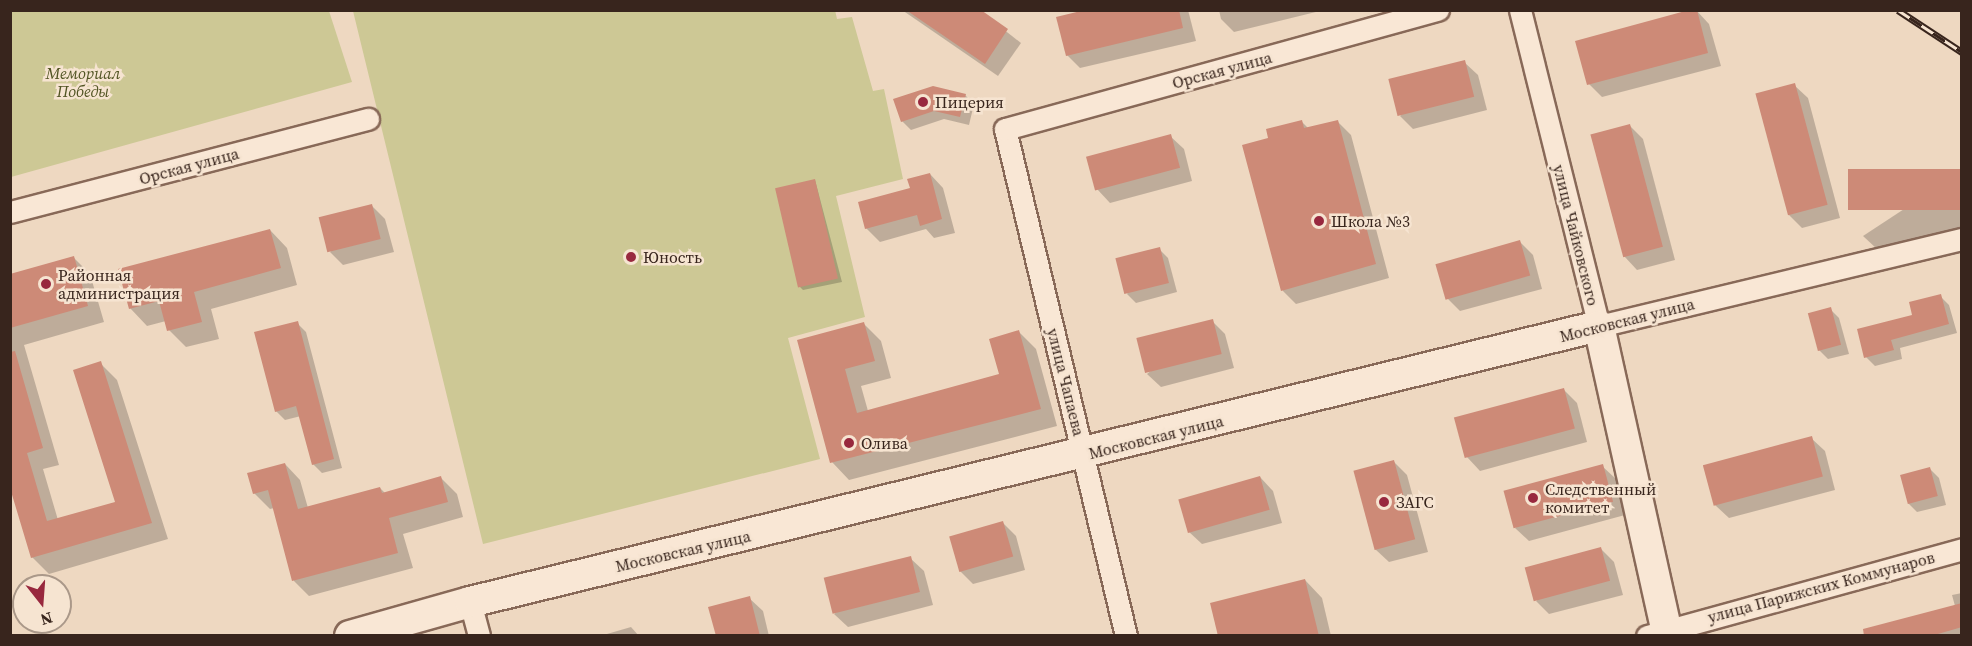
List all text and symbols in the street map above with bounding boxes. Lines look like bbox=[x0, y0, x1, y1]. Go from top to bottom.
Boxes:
street label: Орская улица bbox=[1170, 47, 1274, 93]
park label: Мемориал Победы bbox=[46, 63, 120, 101]
place label: Пицерия bbox=[935, 92, 1004, 112]
marker: Пицерия bbox=[916, 95, 930, 109]
street label: Орская улица bbox=[137, 143, 241, 189]
street label: улица Чайковского bbox=[1549, 162, 1603, 308]
place label: Школа №3 bbox=[1331, 211, 1410, 231]
marker: Школа №3 bbox=[1312, 214, 1326, 228]
place label: Юность bbox=[643, 247, 702, 267]
marker: Юность bbox=[624, 250, 638, 264]
place label: Районная администрация bbox=[58, 265, 180, 303]
marker: Районная администрация bbox=[39, 277, 53, 291]
street label: Московская улица bbox=[1558, 294, 1696, 346]
street label: улица Чапаева bbox=[1043, 326, 1089, 438]
street label: Московская улица bbox=[1087, 411, 1225, 463]
place label: Олива bbox=[861, 433, 908, 453]
marker: Олива bbox=[842, 436, 856, 450]
place label: Следственный комитет bbox=[1545, 479, 1656, 517]
marker: Следственный комитет bbox=[1526, 491, 1540, 505]
place label: ЗАГС bbox=[1396, 492, 1434, 512]
marker: ЗАГС bbox=[1377, 495, 1391, 509]
street label: Московская улица bbox=[614, 526, 752, 576]
street label: улица Парижских Коммунаров bbox=[1706, 547, 1936, 627]
north arrow bbox=[12, 574, 72, 634]
text: N bbox=[38, 607, 55, 632]

